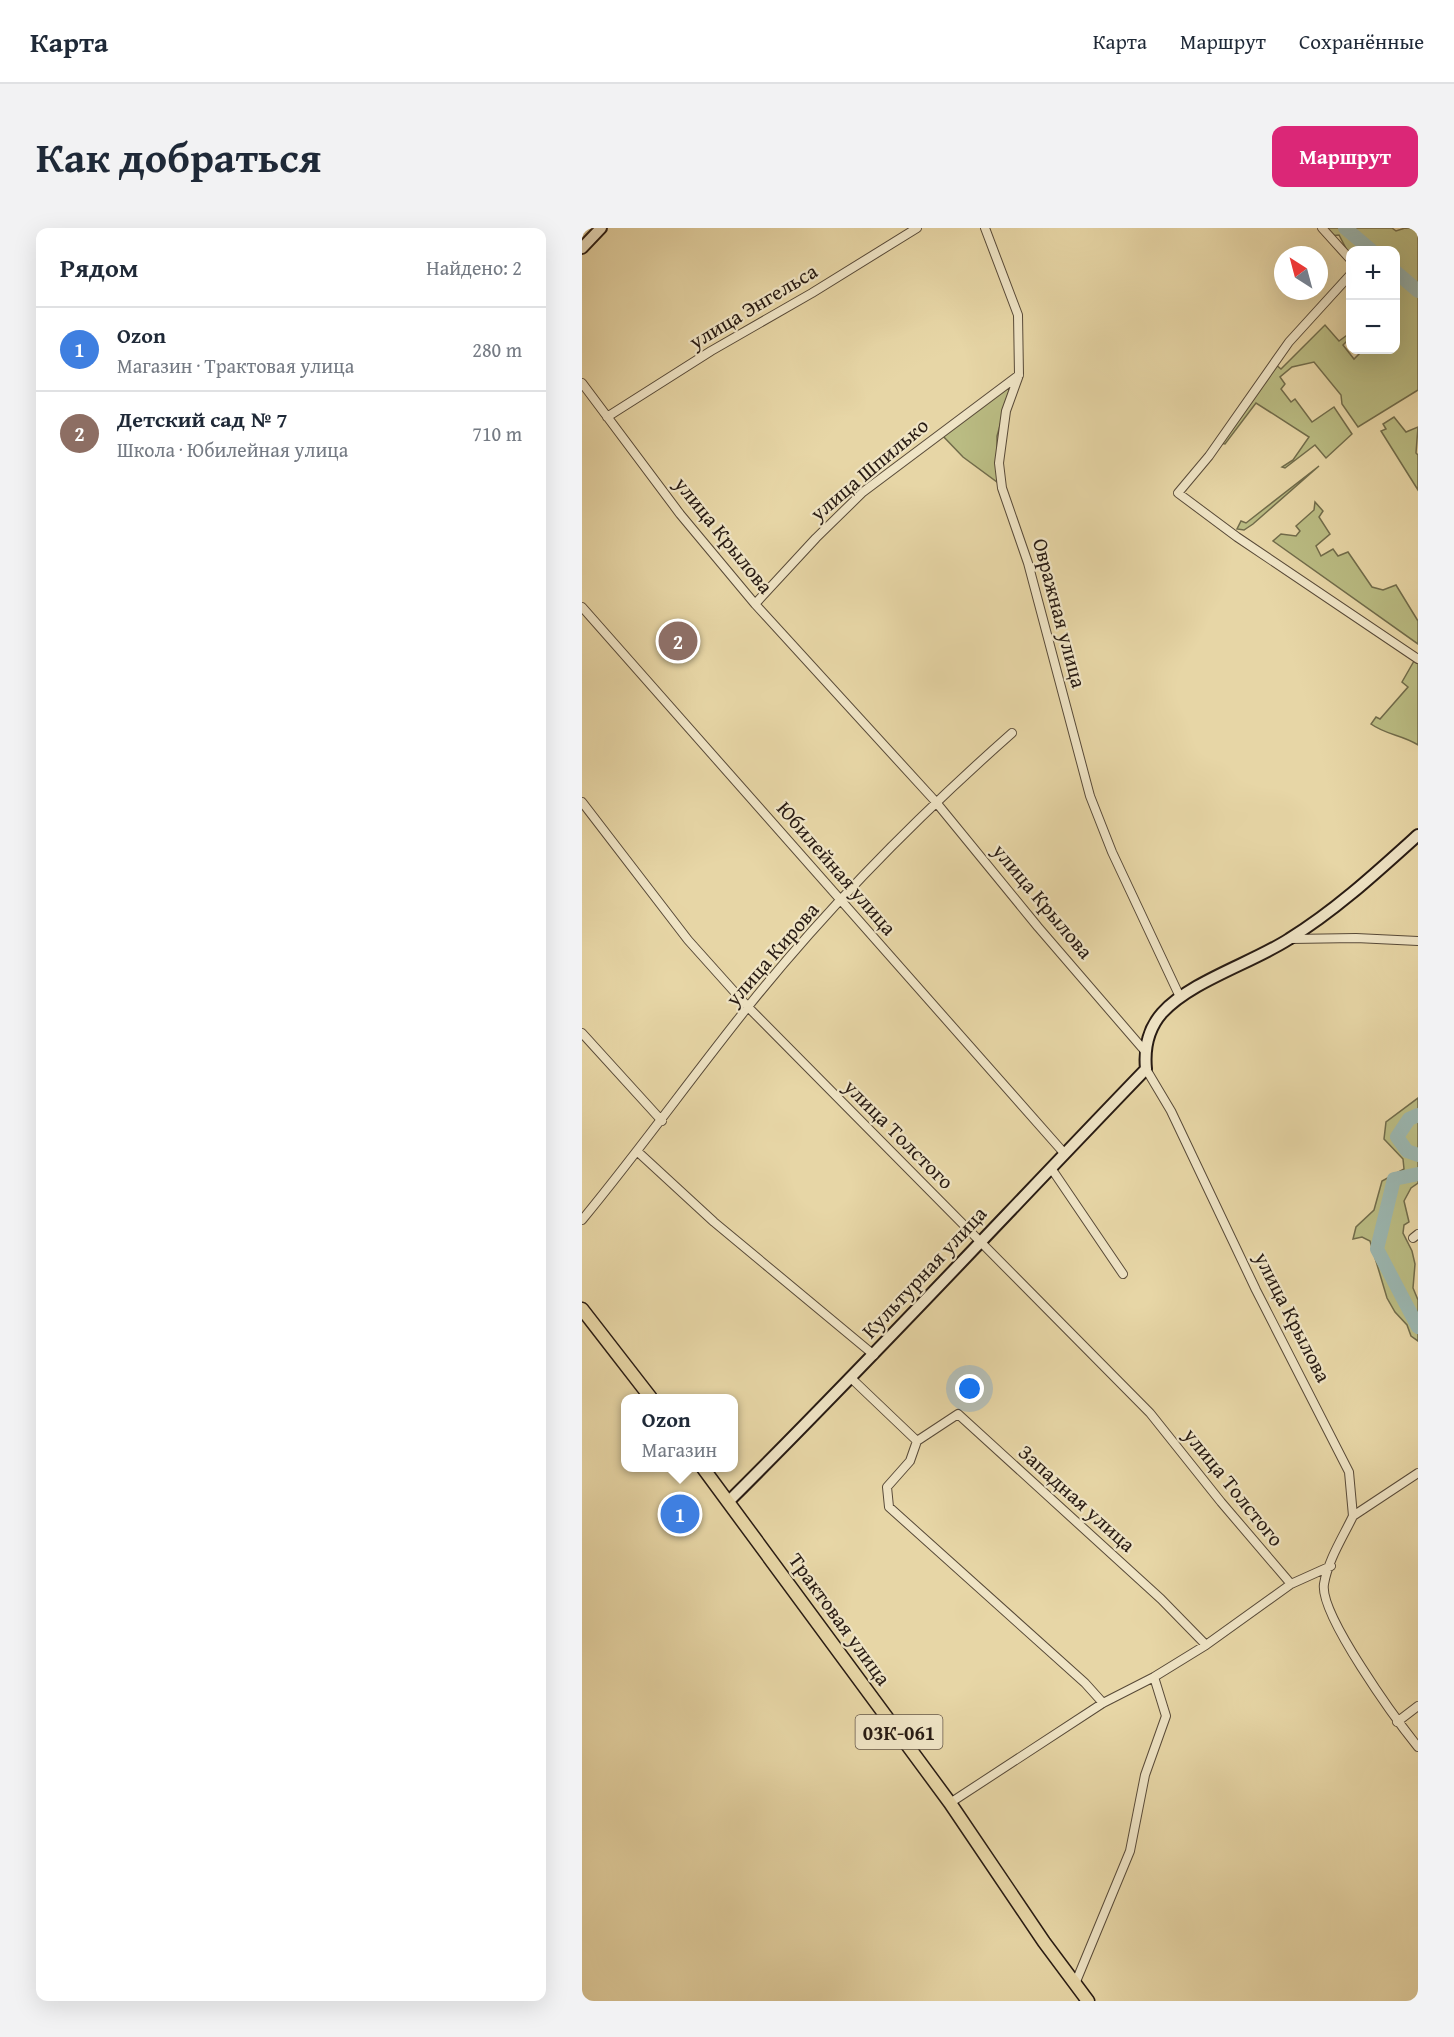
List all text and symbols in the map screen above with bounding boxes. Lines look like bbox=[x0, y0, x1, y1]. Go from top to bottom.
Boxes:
text: Карта bbox=[30, 21, 108, 62]
text: Карта bbox=[1093, 26, 1147, 57]
text: Маршрут bbox=[1180, 26, 1266, 57]
text: Сохранённые bbox=[1299, 26, 1424, 57]
text: Как добраться bbox=[36, 126, 321, 187]
button: Маршрут bbox=[1272, 126, 1418, 187]
north arrow bbox=[1274, 246, 1328, 300]
map controls bbox=[1346, 246, 1400, 354]
button: + bbox=[1346, 246, 1400, 300]
text: Рядом bbox=[60, 248, 138, 287]
text: Найдено: 2 bbox=[426, 253, 522, 282]
street label: улица Энгельса bbox=[682, 255, 823, 357]
button: − bbox=[1346, 300, 1400, 354]
text: Ozon bbox=[117, 319, 166, 351]
text: 1 bbox=[74, 335, 85, 364]
text: 280 m bbox=[472, 335, 522, 364]
text: Магазин · Трактовая улица bbox=[117, 351, 354, 380]
text: Детский сад № 7 bbox=[117, 403, 288, 435]
street label: улица Шпилько bbox=[802, 410, 935, 529]
text: 2 bbox=[74, 419, 85, 448]
text: 710 m bbox=[472, 419, 522, 448]
text: Школа · Юбилейная улица bbox=[117, 435, 348, 464]
street label: улица Крылова bbox=[666, 469, 781, 600]
street label: Овражная улица bbox=[1025, 535, 1095, 691]
pin: 2 bbox=[658, 618, 698, 664]
street label: Юбилейная улица bbox=[770, 794, 904, 942]
street label: улица Крылова bbox=[985, 836, 1101, 966]
street label: улица Кирова bbox=[717, 895, 826, 1014]
street label: улица Толстого bbox=[836, 1071, 961, 1196]
street label: Культурная улица bbox=[854, 1199, 994, 1345]
street label: улица Крылова bbox=[1246, 1245, 1339, 1388]
your location bbox=[955, 1374, 984, 1403]
popup bbox=[621, 1394, 738, 1472]
text: Ozon bbox=[642, 1403, 691, 1435]
street label: улица Толстого bbox=[1176, 1420, 1292, 1553]
text: Магазин bbox=[642, 1435, 717, 1464]
street label: Западная улица bbox=[1012, 1437, 1142, 1559]
pin: 1 bbox=[660, 1492, 700, 1536]
street label: Трактовая улица bbox=[781, 1546, 899, 1692]
road number: 03К-061 bbox=[856, 1715, 942, 1749]

